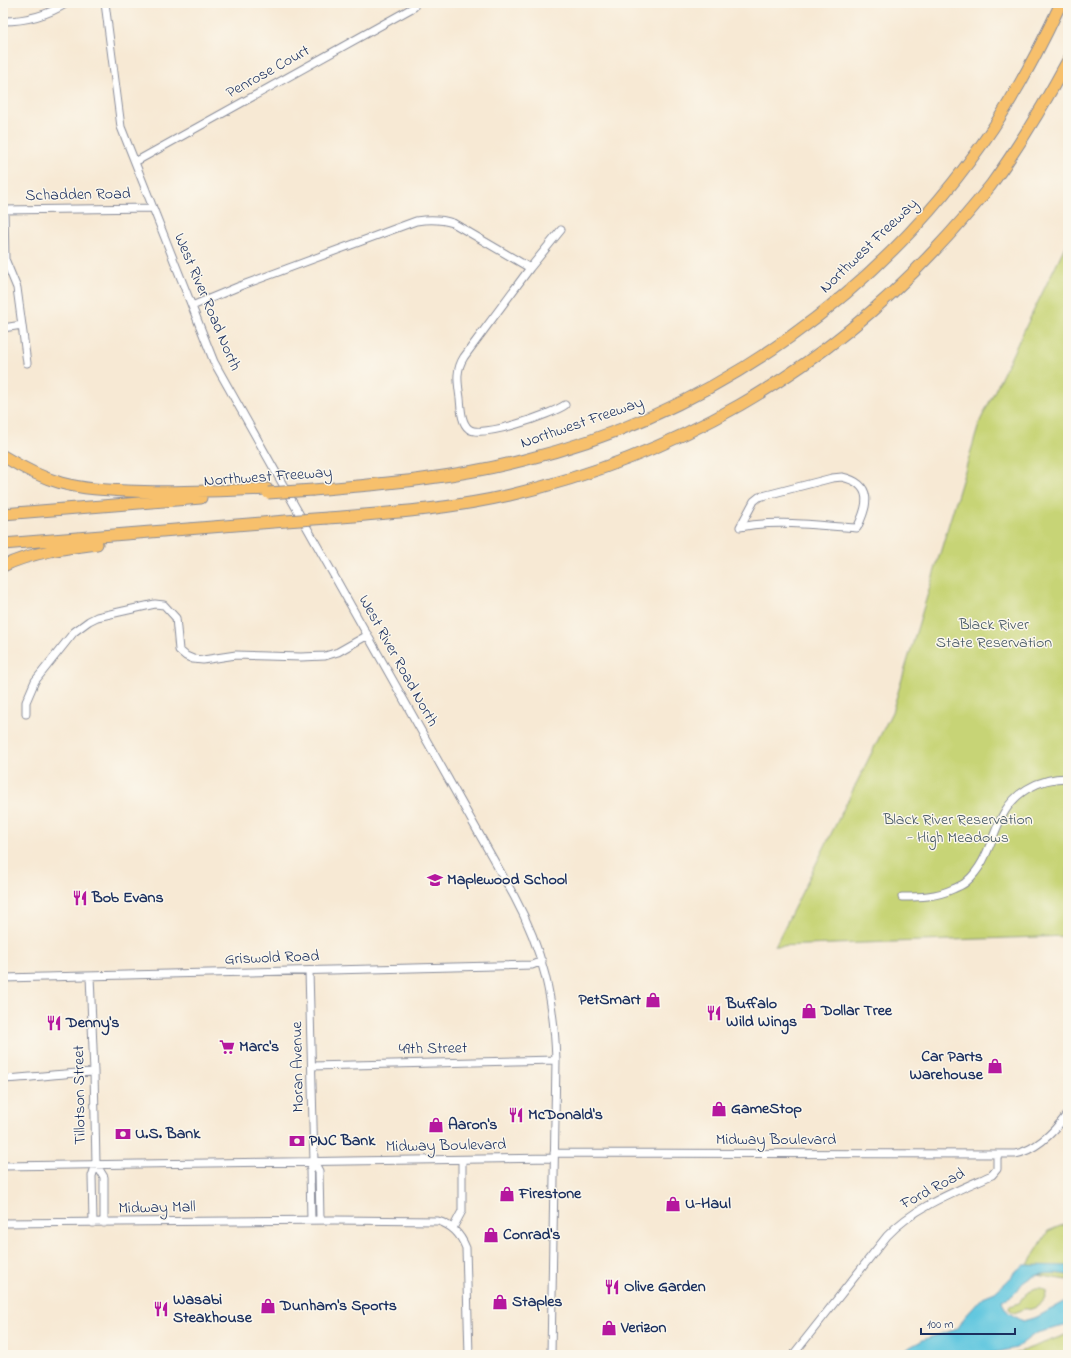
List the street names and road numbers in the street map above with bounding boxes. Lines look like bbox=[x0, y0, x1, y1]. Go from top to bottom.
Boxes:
street label: Penrose Court bbox=[222, 39, 315, 105]
street label: Schadden Road bbox=[25, 182, 131, 208]
street label: Northwest Freeway bbox=[814, 193, 924, 299]
street label: West River Road North bbox=[167, 229, 247, 375]
street label: Northwest Freeway bbox=[517, 391, 647, 455]
street label: Northwest Freeway bbox=[203, 461, 333, 493]
street label: West River Road North bbox=[352, 591, 444, 731]
street label: Griswold Road bbox=[224, 944, 320, 972]
street label: Moran Avenue bbox=[285, 1020, 311, 1113]
street label: 49th Street bbox=[398, 1036, 468, 1062]
street label: Tillotson Street bbox=[67, 1044, 93, 1145]
street label: Midway Boulevard bbox=[716, 1128, 836, 1152]
street label: Midway Boulevard bbox=[386, 1133, 506, 1159]
street label: Ford Road bbox=[896, 1162, 970, 1217]
street label: Midway Mall bbox=[118, 1195, 196, 1221]

